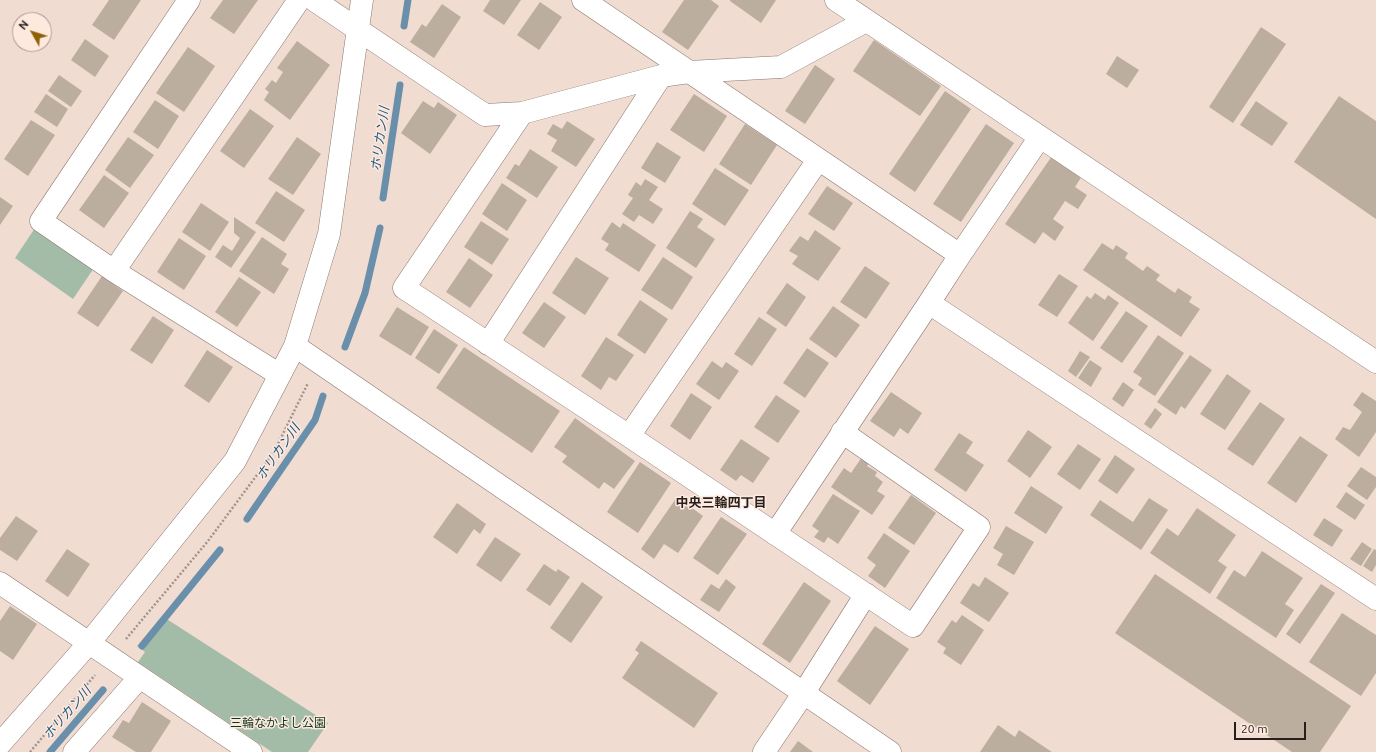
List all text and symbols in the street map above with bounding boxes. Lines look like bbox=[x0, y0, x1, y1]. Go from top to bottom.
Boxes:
north arrow bbox=[12, 12, 52, 52]
text: N bbox=[16, 18, 31, 32]
water label: ホリカン川 bbox=[368, 106, 392, 172]
water label: ホリカン川 bbox=[253, 421, 303, 483]
district label: 中央三輪四丁目 bbox=[676, 495, 766, 511]
water label: ホリカン川 bbox=[40, 683, 94, 743]
scale bar bbox=[1236, 714, 1308, 740]
park label: 三輪なかよし公園 bbox=[230, 716, 326, 730]
text: 20 m bbox=[1241, 722, 1268, 735]

